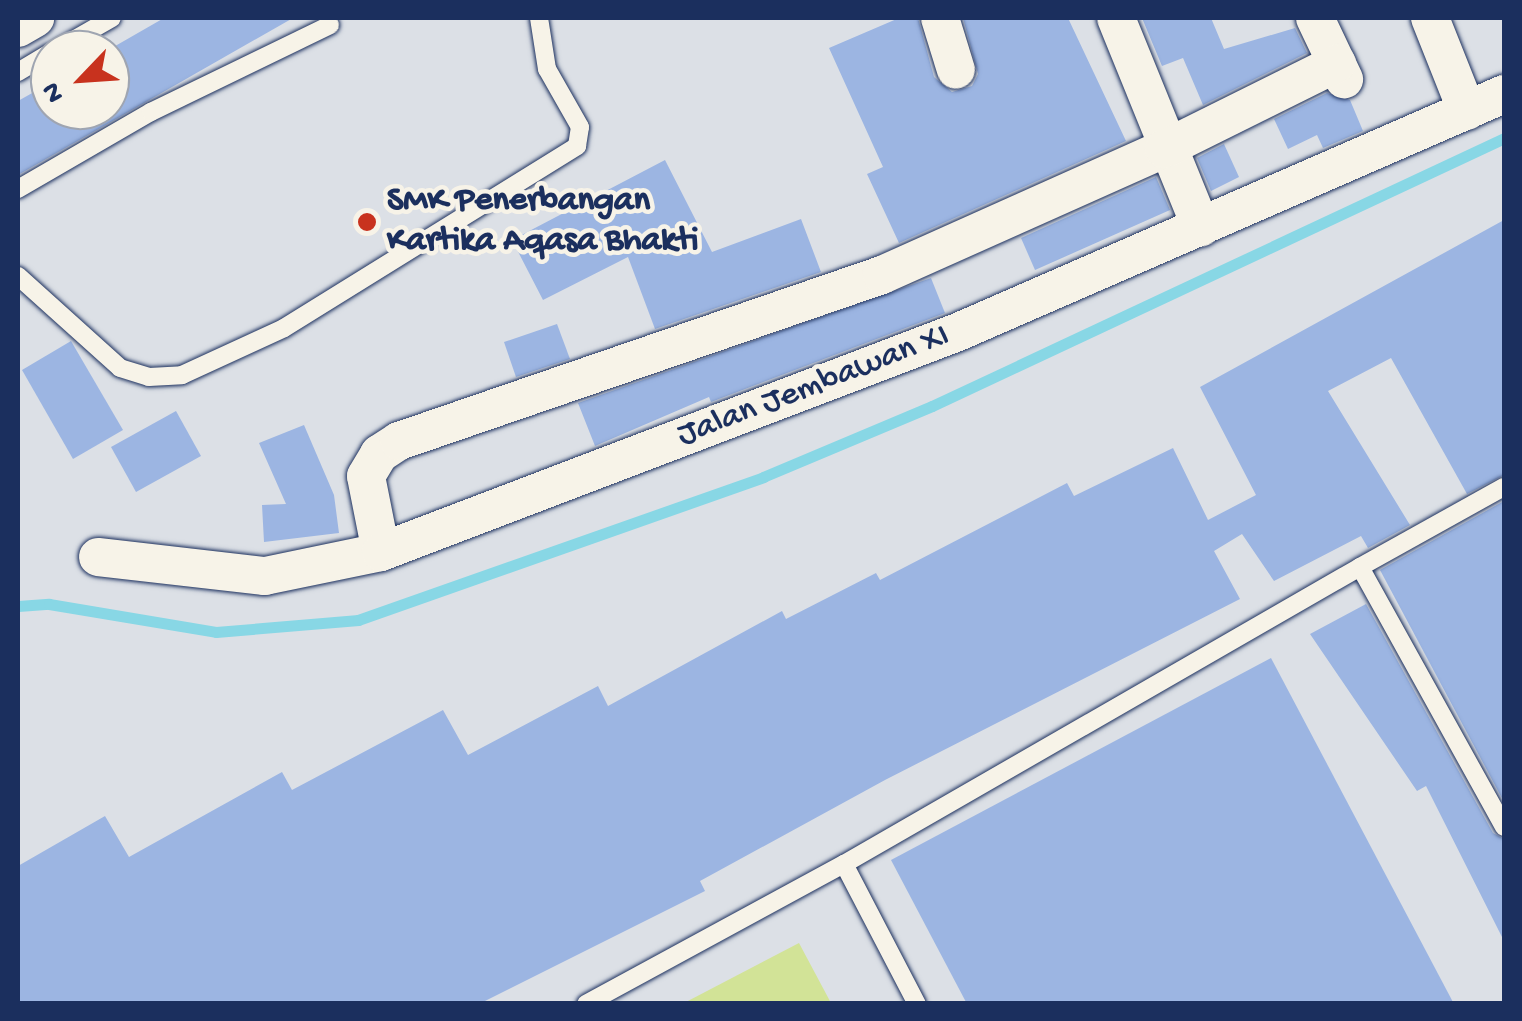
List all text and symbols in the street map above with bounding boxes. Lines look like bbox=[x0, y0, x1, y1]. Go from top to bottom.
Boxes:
north arrow bbox=[30, 30, 130, 130]
text: N bbox=[35, 77, 73, 107]
place label: SMK Penerbangan Kartika Aqasa Bhakti bbox=[387, 181, 699, 263]
marker: SMK Penerbangan Kartika Aqasa Bhakti bbox=[356, 211, 378, 233]
street label: Jalan Jembawan XI bbox=[672, 316, 956, 458]

